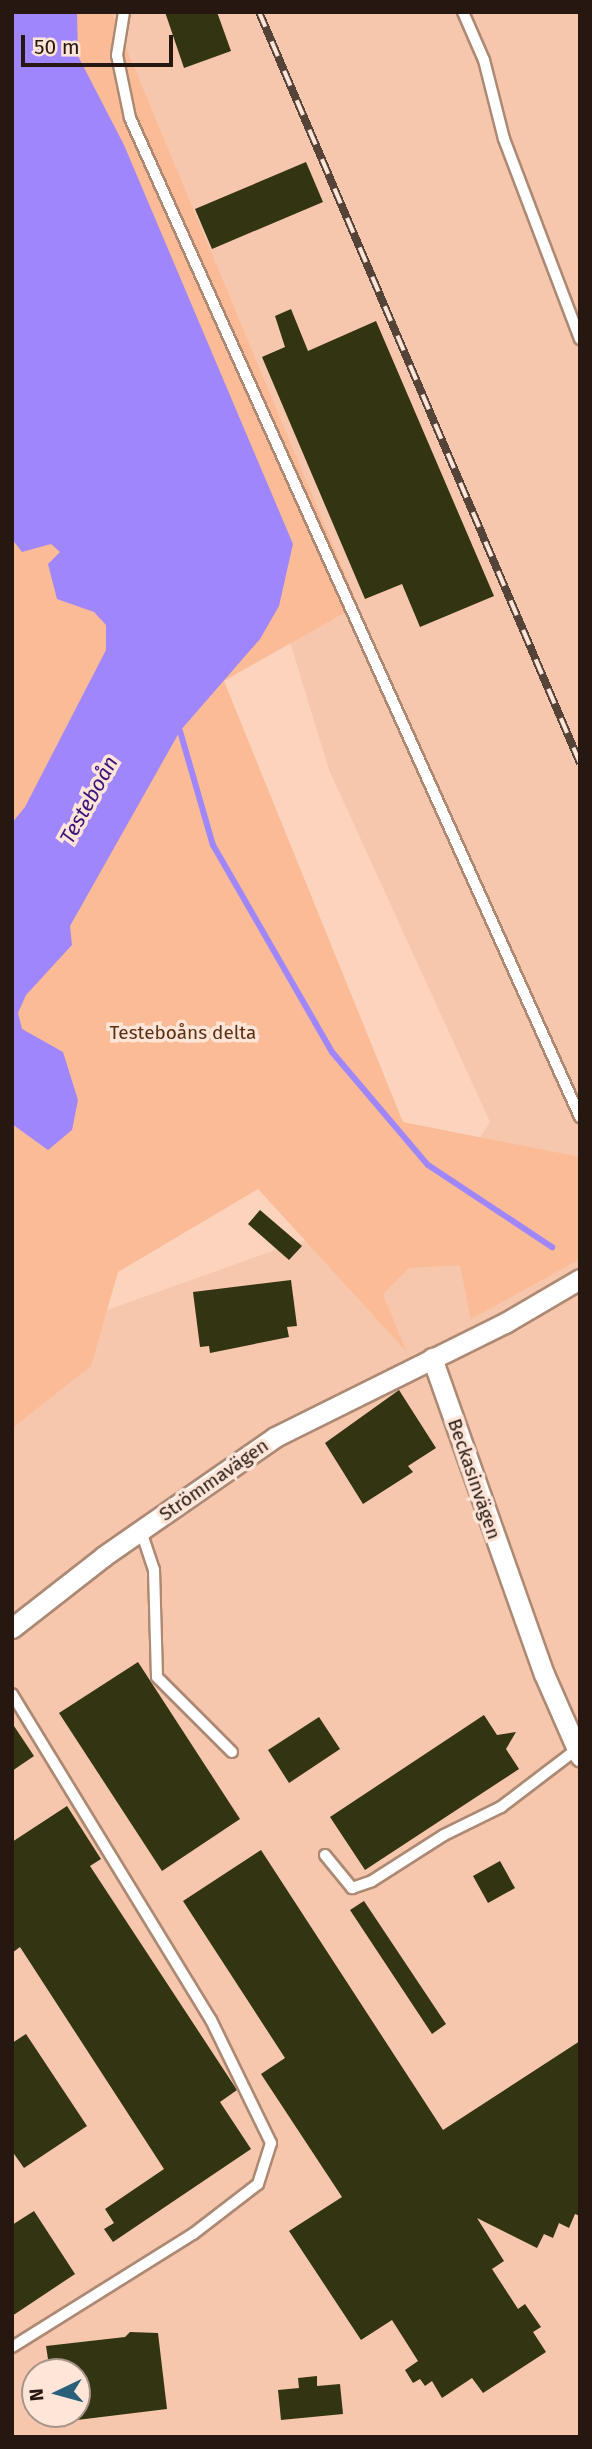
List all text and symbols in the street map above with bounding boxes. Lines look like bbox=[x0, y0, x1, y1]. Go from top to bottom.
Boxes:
scale bar bbox=[24, 21, 177, 65]
text: 50 m bbox=[34, 34, 80, 60]
water label: Testeboån bbox=[55, 752, 123, 848]
park label: Testeboåns delta bbox=[110, 1022, 256, 1044]
street label: Beckasinvägen bbox=[443, 1416, 505, 1542]
street label: Strömmavägen bbox=[155, 1434, 273, 1526]
north arrow bbox=[21, 2358, 91, 2428]
text: N bbox=[25, 2387, 49, 2402]

